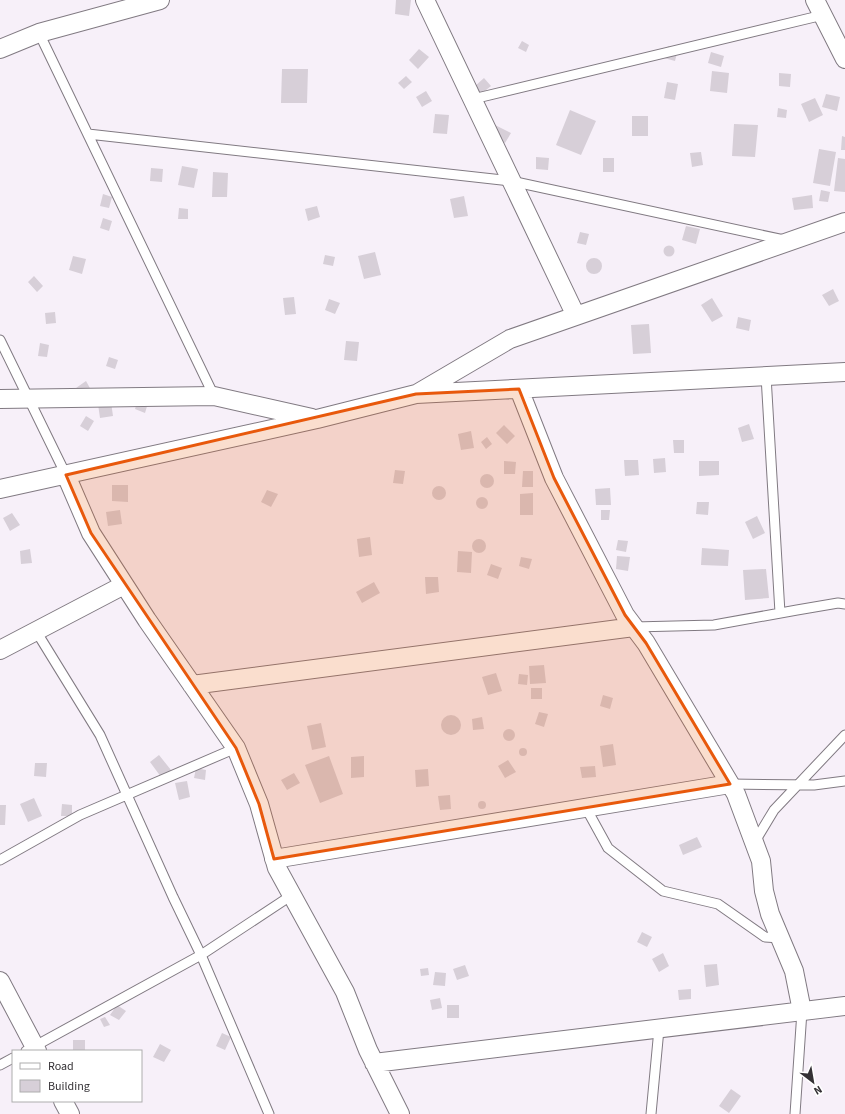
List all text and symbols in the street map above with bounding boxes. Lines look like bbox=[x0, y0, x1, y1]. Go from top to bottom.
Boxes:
legend bbox=[12, 1050, 142, 1102]
text: Road bbox=[48, 1058, 74, 1075]
north arrow bbox=[793, 1062, 833, 1102]
text: Building bbox=[48, 1078, 90, 1095]
text: N bbox=[811, 1082, 825, 1098]

